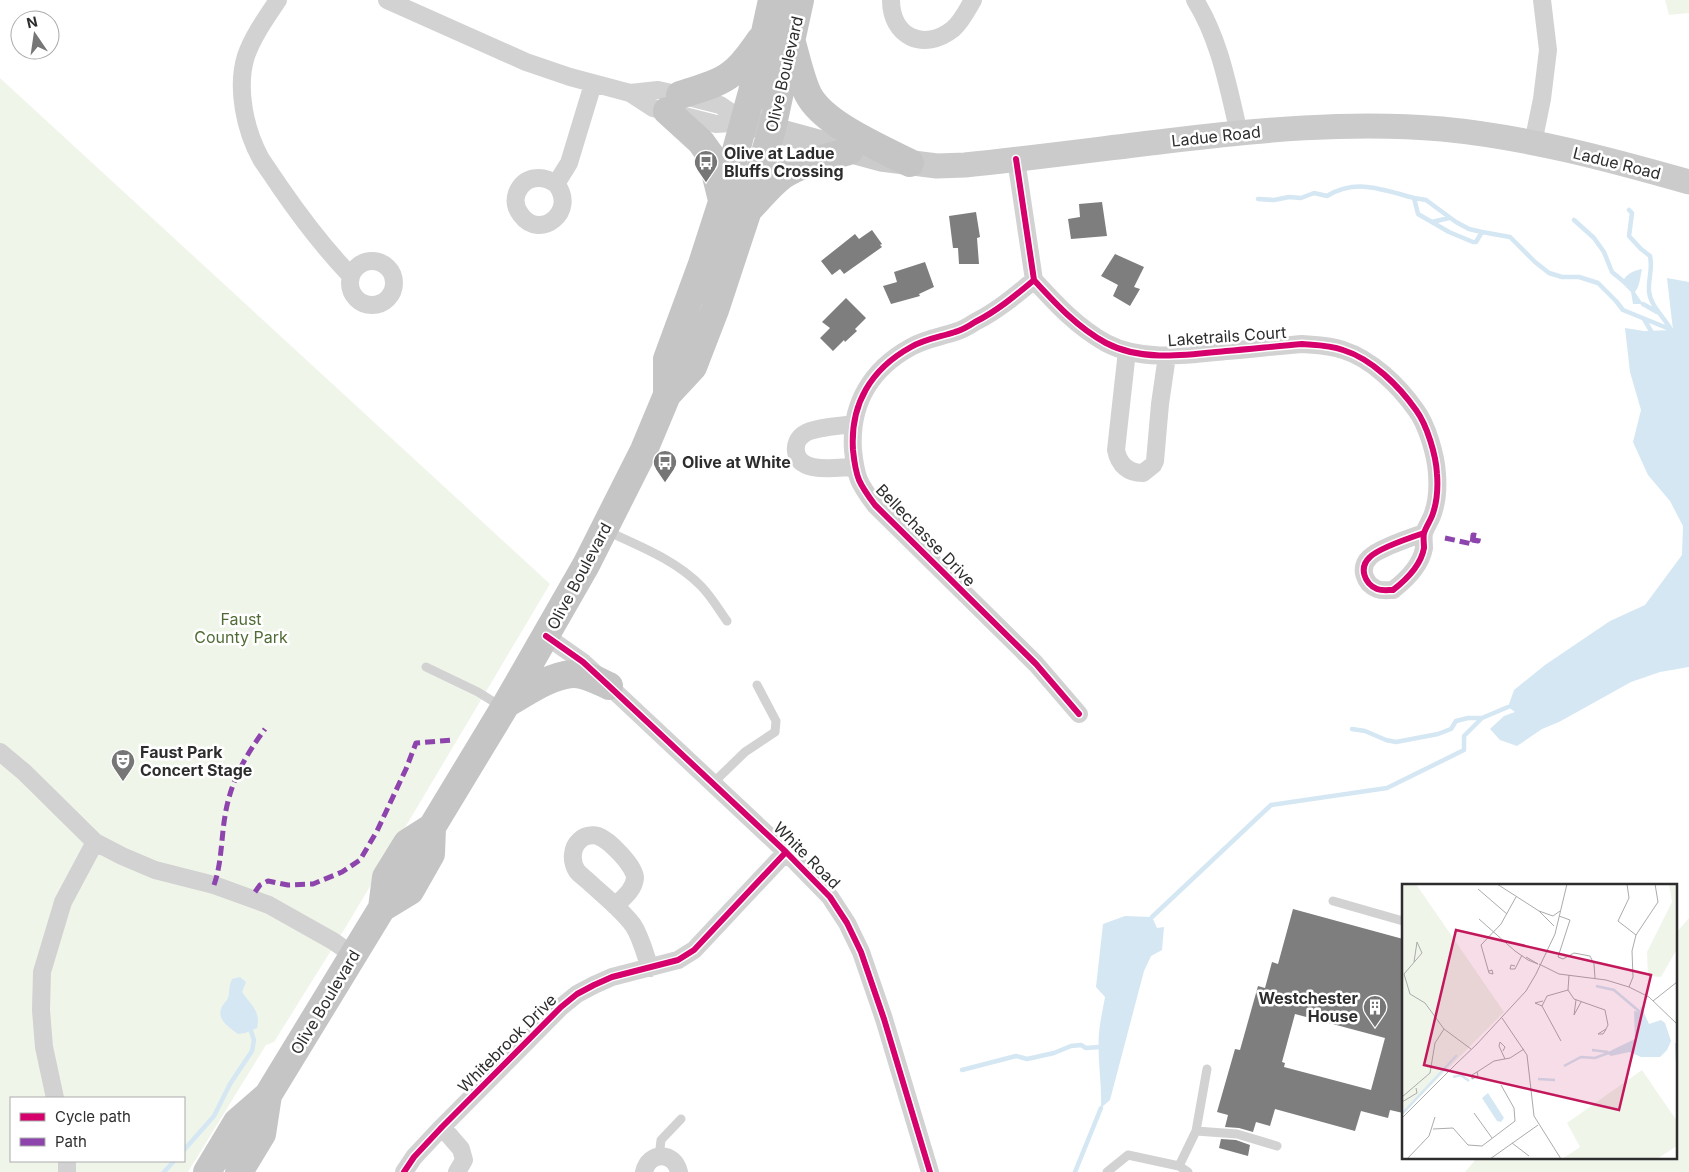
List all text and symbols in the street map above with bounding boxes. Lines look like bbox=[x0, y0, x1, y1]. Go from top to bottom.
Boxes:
north arrow bbox=[10, 10, 60, 60]
text: N bbox=[25, 12, 39, 31]
street label: Olive Boulevard bbox=[761, 14, 807, 134]
street label: Ladue Road bbox=[1170, 121, 1262, 151]
street label: Ladue Road bbox=[1571, 142, 1663, 184]
place label: Olive at Ladue Bluffs Crossing bbox=[724, 143, 844, 181]
bus stop icon: Olive at Ladue Bluffs Crossing bbox=[693, 149, 719, 183]
street label: Laketrails Court bbox=[1167, 322, 1287, 350]
bus stop icon: Olive at White bbox=[652, 449, 678, 483]
place label: Olive at White bbox=[682, 452, 791, 472]
street label: Bellechasse Drive bbox=[872, 480, 980, 590]
street label: Olive Boulevard bbox=[542, 519, 616, 633]
park label: Faust County Park bbox=[194, 609, 288, 647]
place label: Faust Park Concert Stage bbox=[140, 742, 252, 780]
theatre icon: Faust Park Concert Stage bbox=[110, 748, 136, 782]
street label: White Road bbox=[769, 817, 845, 893]
inset map bbox=[1402, 884, 1676, 1160]
street label: Olive Boulevard bbox=[286, 946, 364, 1058]
place label: Westchester House bbox=[1258, 988, 1358, 1026]
street label: Whitebrook Drive bbox=[454, 990, 560, 1096]
building icon: Westchester House bbox=[1362, 994, 1388, 1028]
legend bbox=[10, 1097, 185, 1162]
text: Cycle path bbox=[55, 1107, 131, 1126]
text: Path bbox=[55, 1132, 87, 1151]

